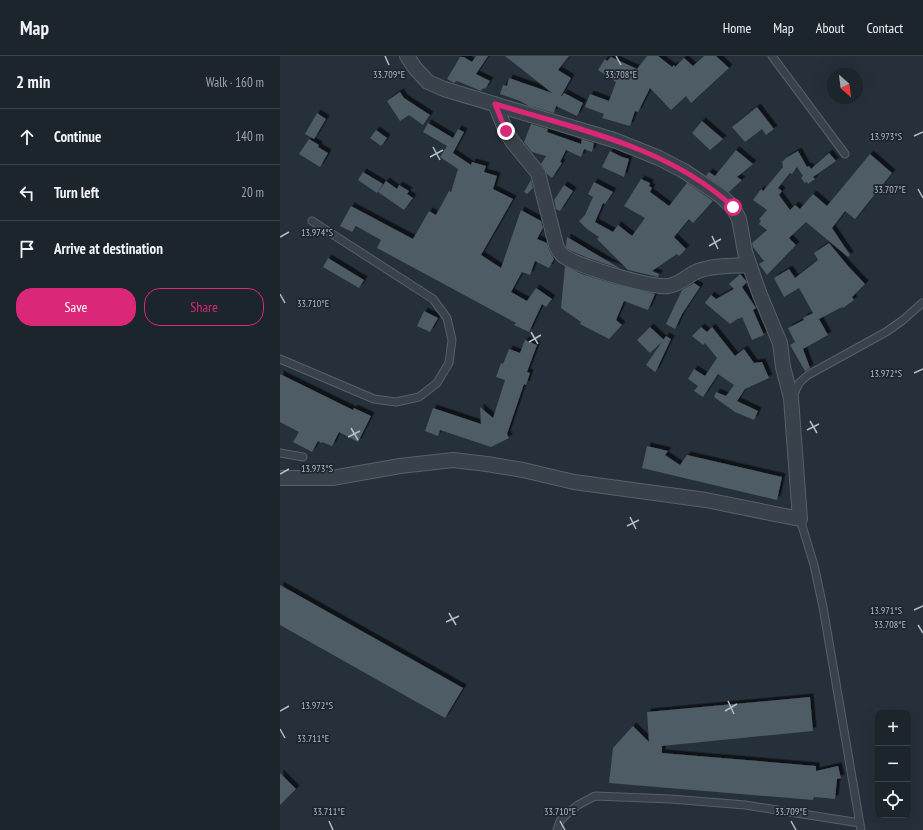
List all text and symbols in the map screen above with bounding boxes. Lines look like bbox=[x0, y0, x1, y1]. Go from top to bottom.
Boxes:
text: Map bbox=[20, 16, 49, 40]
text: Home bbox=[723, 19, 751, 37]
text: Map bbox=[773, 19, 794, 37]
text: About bbox=[816, 19, 845, 37]
text: Contact bbox=[867, 19, 903, 37]
text: 33.709°E bbox=[373, 68, 405, 81]
text: 33.708°E bbox=[605, 68, 637, 81]
north arrow bbox=[827, 68, 863, 104]
text: 2 min bbox=[16, 71, 50, 93]
text: Walk · 160 m bbox=[206, 74, 264, 91]
route end bbox=[497, 122, 515, 140]
icon: ahead bbox=[16, 126, 38, 148]
text: Continue bbox=[54, 127, 101, 146]
text: 140 m bbox=[235, 128, 264, 145]
text: 13.973°S bbox=[870, 130, 902, 143]
icon: left bbox=[16, 182, 38, 204]
text: Turn left bbox=[54, 183, 99, 202]
text: 33.707°E bbox=[874, 183, 906, 196]
text: 20 m bbox=[241, 184, 264, 201]
route start bbox=[724, 198, 742, 216]
text: 13.974°S bbox=[301, 226, 333, 239]
icon: arrive bbox=[16, 238, 38, 260]
text: Arrive at destination bbox=[54, 239, 163, 258]
button: Save bbox=[16, 288, 136, 326]
button: Share bbox=[144, 288, 264, 326]
text: 33.710°E bbox=[297, 297, 329, 310]
text: 13.972°S bbox=[870, 367, 902, 380]
text: 13.973°S bbox=[301, 462, 333, 475]
text: 13.971°S bbox=[870, 604, 902, 617]
text: 33.708°E bbox=[874, 618, 906, 631]
text: 13.972°S bbox=[301, 699, 333, 712]
map controls bbox=[875, 710, 911, 818]
button: + bbox=[875, 710, 911, 746]
text: 33.711°E bbox=[297, 732, 329, 745]
button: − bbox=[875, 746, 911, 782]
button: locate bbox=[875, 782, 911, 818]
text: 33.711°E bbox=[313, 805, 345, 818]
text: 33.710°E bbox=[544, 805, 576, 818]
text: 33.709°E bbox=[775, 805, 807, 818]

